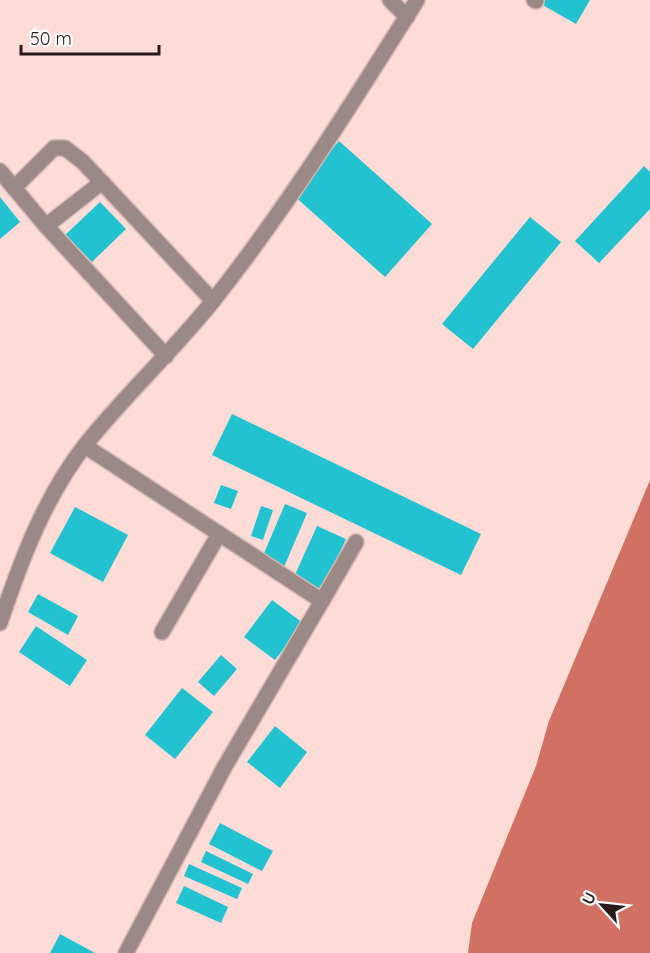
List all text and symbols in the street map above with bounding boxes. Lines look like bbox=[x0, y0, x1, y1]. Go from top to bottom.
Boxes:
scale bar bbox=[21, 18, 159, 56]
text: 50 m bbox=[30, 27, 72, 50]
north arrow bbox=[572, 875, 632, 935]
text: U bbox=[577, 889, 600, 908]

